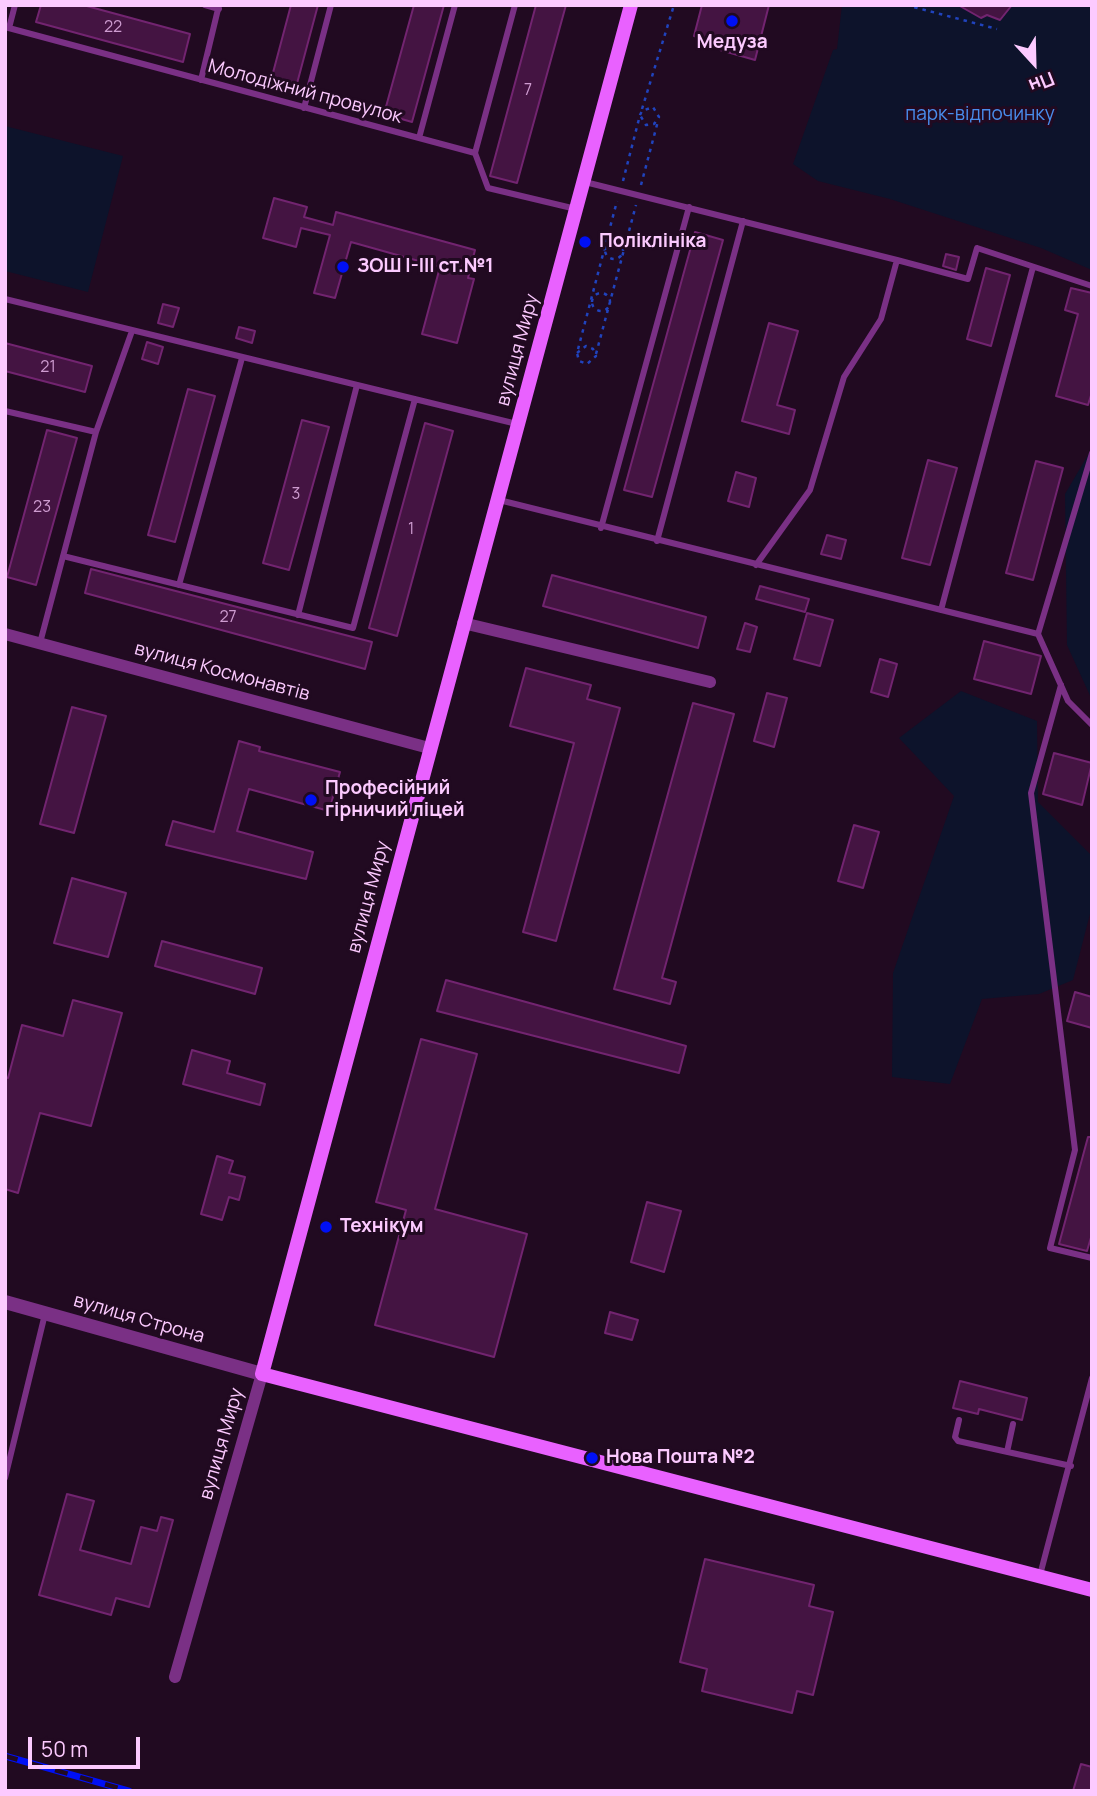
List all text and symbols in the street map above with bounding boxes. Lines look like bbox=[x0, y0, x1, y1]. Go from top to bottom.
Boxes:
marker: Медуза bbox=[724, 13, 740, 29]
house number: 22 bbox=[104, 18, 122, 38]
north arrow bbox=[999, 28, 1069, 98]
place label: Медуза bbox=[696, 32, 768, 54]
street label: Молодіжний провулок bbox=[206, 55, 404, 129]
text: Пн bbox=[1025, 66, 1059, 99]
house number: 7 bbox=[524, 81, 532, 101]
park label: парк-відпочинку bbox=[905, 104, 1055, 126]
place label: Поліклініка bbox=[599, 231, 706, 253]
marker: Поліклініка bbox=[577, 234, 593, 250]
place label: ЗОШ I-III ст.№1 bbox=[357, 256, 493, 278]
marker: ЗОШ I-III ст.№1 bbox=[335, 259, 351, 275]
street label: вулиця Миру bbox=[492, 291, 544, 409]
house number: 21 bbox=[40, 358, 56, 378]
house number: 3 bbox=[292, 485, 300, 505]
house number: 23 bbox=[33, 498, 51, 518]
house number: 1 bbox=[408, 520, 414, 540]
house number: 27 bbox=[219, 608, 237, 628]
street label: вулиця Космонавтів bbox=[132, 638, 312, 706]
place label: Професійний гірничий ліцей bbox=[325, 778, 465, 822]
marker: Професійний гірничий ліцей bbox=[303, 792, 319, 808]
street label: вулиця Миру bbox=[343, 838, 395, 956]
place label: Технікум bbox=[340, 1216, 424, 1238]
marker: Технікум bbox=[318, 1219, 334, 1235]
street label: вулиця Строна bbox=[71, 1289, 207, 1349]
street label: вулиця Миру bbox=[195, 1385, 249, 1503]
place label: Нова Пошта №2 bbox=[606, 1447, 755, 1469]
marker: Нова Пошта №2 bbox=[584, 1450, 600, 1466]
scale bar bbox=[32, 1722, 144, 1766]
text: 50 m bbox=[41, 1735, 88, 1763]

